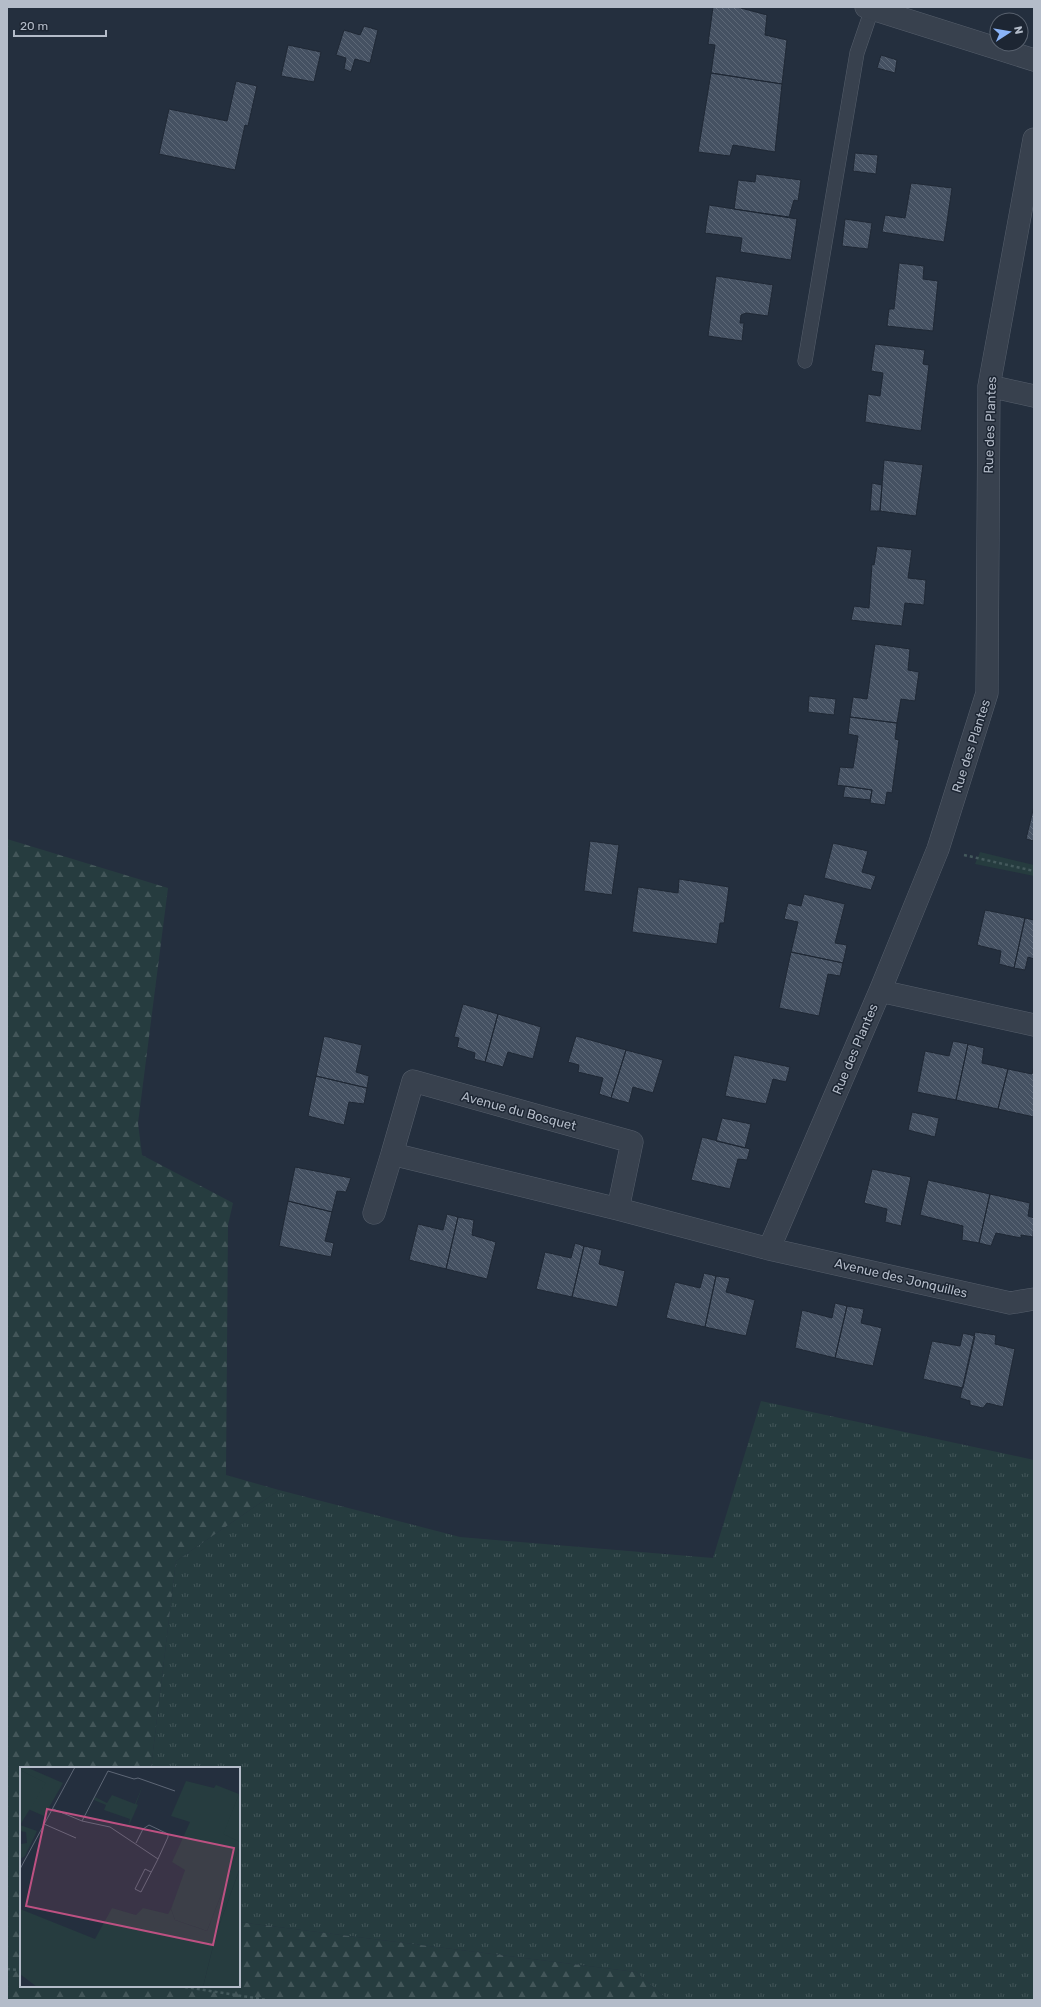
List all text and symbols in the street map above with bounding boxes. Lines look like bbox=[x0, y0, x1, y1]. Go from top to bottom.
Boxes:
scale bar bbox=[14, 12, 106, 38]
north arrow bbox=[989, 12, 1029, 52]
text: 20 m bbox=[20, 19, 48, 33]
text: N bbox=[1011, 25, 1025, 35]
street label: Rue des Plantes bbox=[981, 376, 999, 474]
street label: Rue des Plantes bbox=[949, 697, 993, 794]
street label: Rue des Plantes bbox=[829, 1001, 881, 1097]
street label: Avenue du Bosquet bbox=[460, 1088, 578, 1134]
street label: Avenue des Jonquilles bbox=[833, 1255, 969, 1301]
inset map bbox=[20, 1767, 240, 1987]

